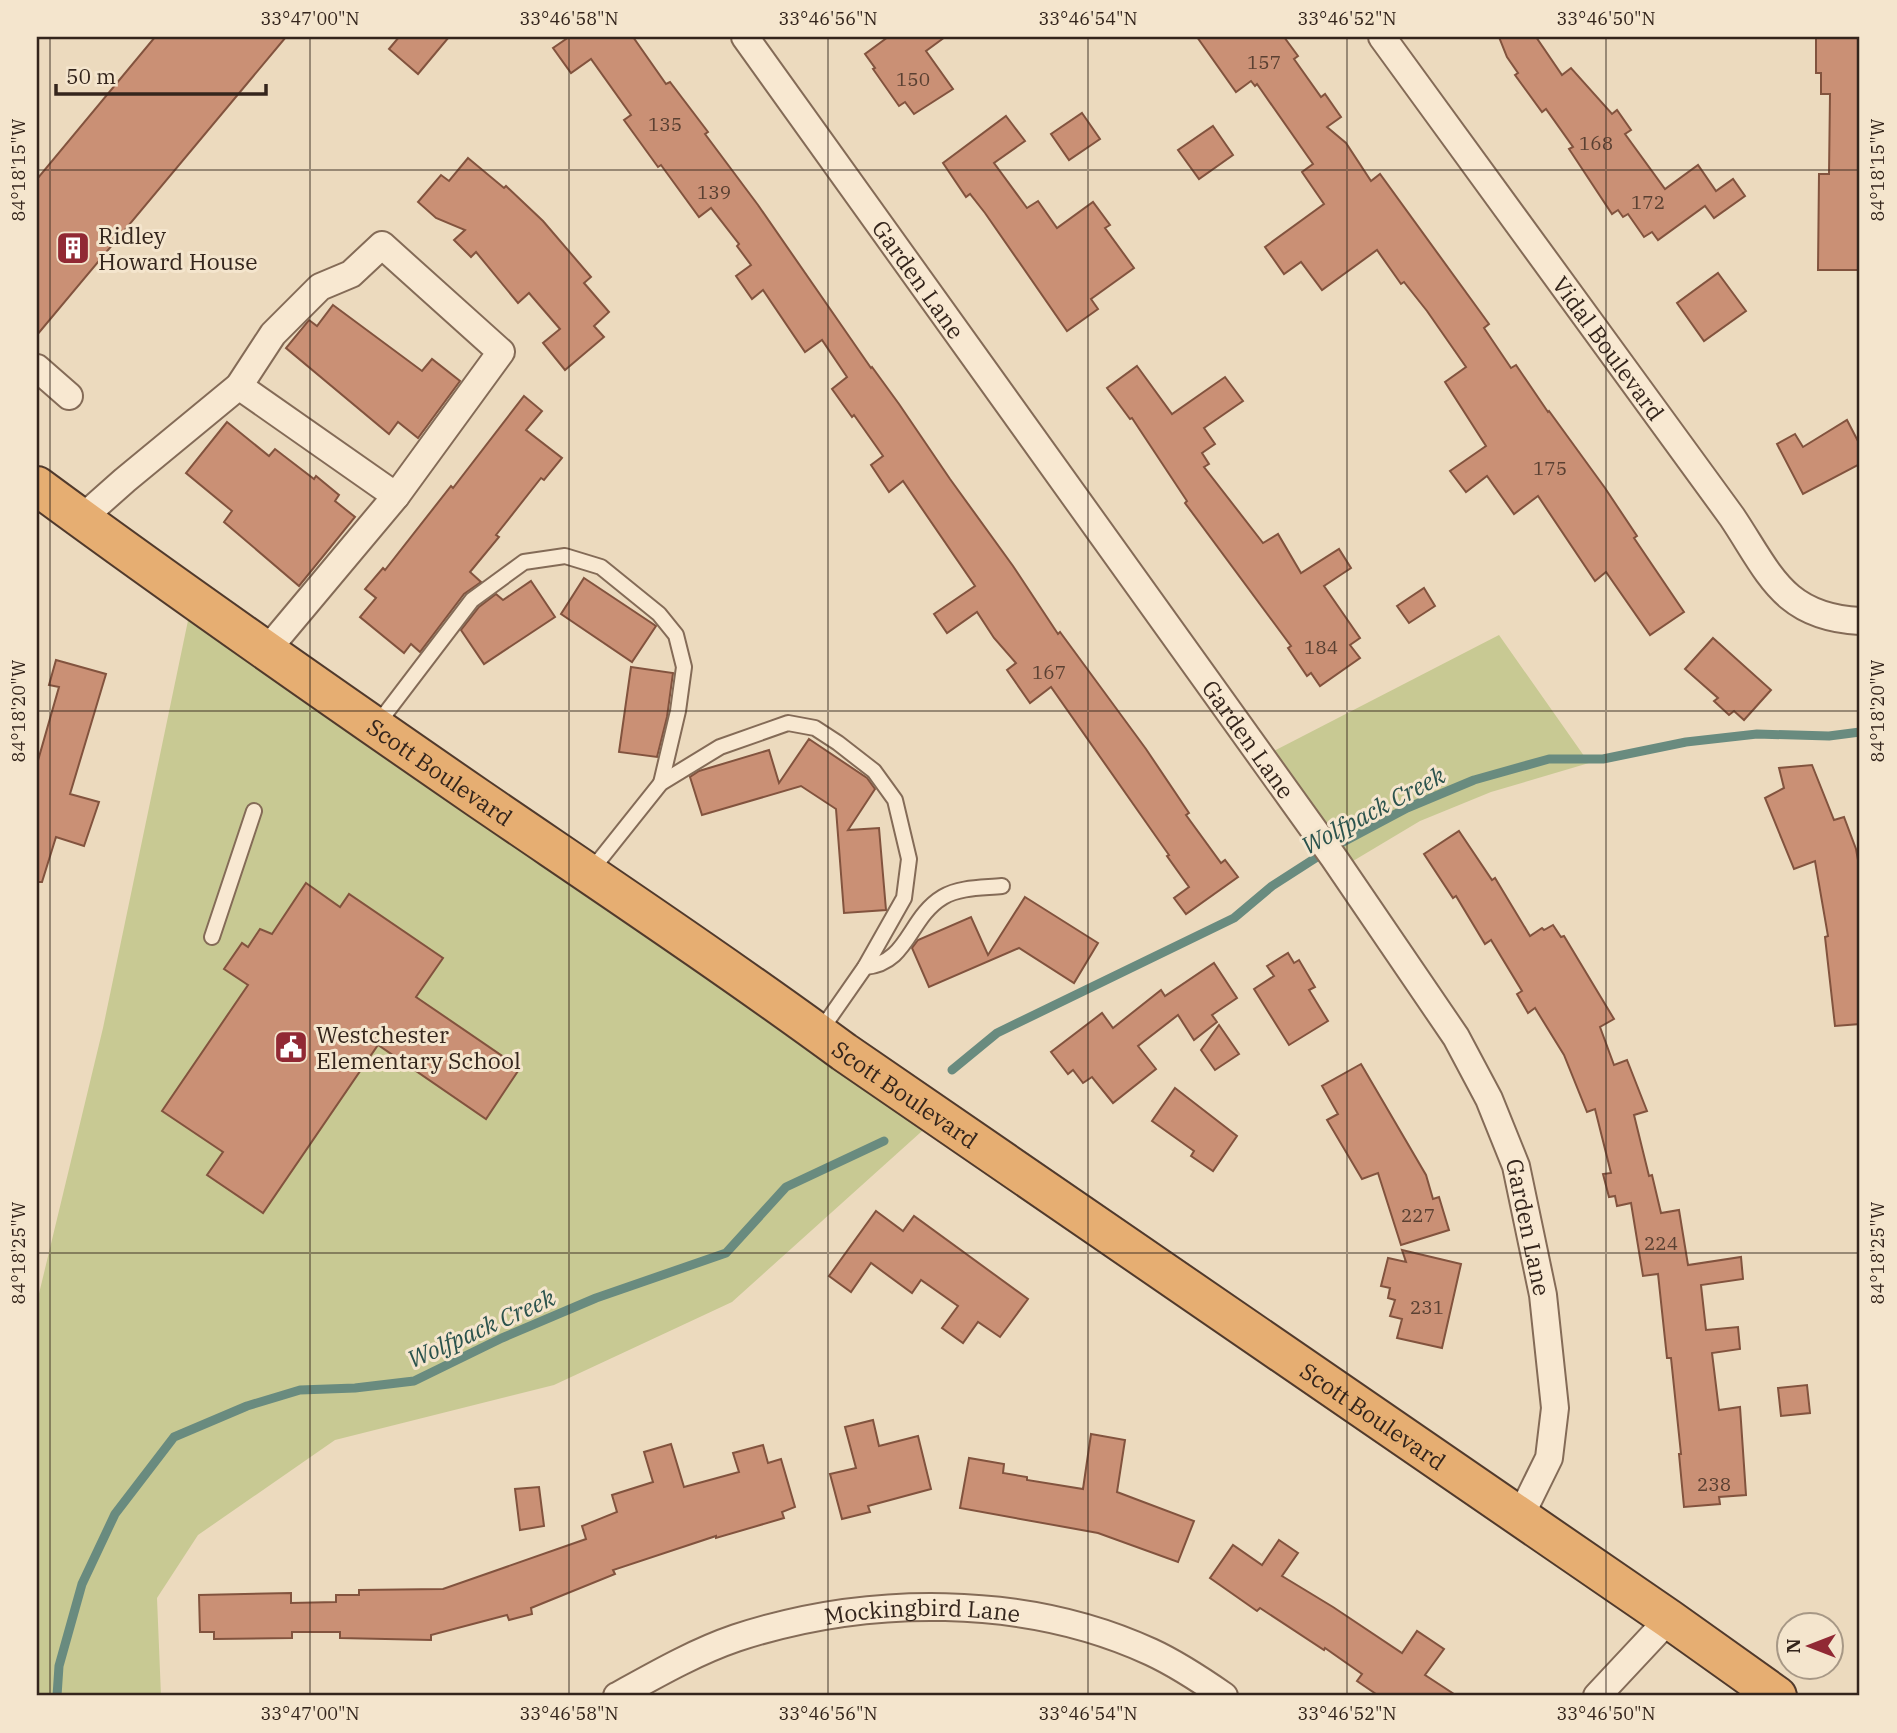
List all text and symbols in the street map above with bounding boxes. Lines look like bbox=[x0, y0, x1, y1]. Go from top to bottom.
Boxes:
text: 33°47'00"N bbox=[261, 7, 360, 30]
text: 33°46'58"N bbox=[520, 7, 619, 30]
text: 33°46'56"N bbox=[779, 7, 878, 30]
text: 33°46'54"N bbox=[1039, 7, 1138, 30]
text: 33°46'52"N bbox=[1298, 7, 1397, 30]
text: 33°46'50"N bbox=[1557, 7, 1656, 30]
house number: 157 bbox=[1247, 50, 1281, 74]
scale bar bbox=[56, 52, 266, 96]
text: 50 m bbox=[66, 62, 116, 90]
house number: 150 bbox=[896, 67, 930, 91]
house number: 135 bbox=[648, 112, 682, 136]
text: 84°18'15"W bbox=[7, 118, 30, 221]
text: 84°18'15"W bbox=[1866, 118, 1889, 221]
house number: 168 bbox=[1579, 131, 1613, 155]
house number: 139 bbox=[697, 180, 731, 204]
house number: 172 bbox=[1631, 190, 1665, 214]
street label: Garden Lane bbox=[866, 214, 971, 344]
place label: Ridley Howard House bbox=[98, 220, 258, 276]
building icon: Ridley Howard House bbox=[54, 229, 92, 267]
street label: Vidal Boulevard bbox=[1546, 270, 1671, 426]
house number: 175 bbox=[1533, 456, 1567, 480]
house number: 184 bbox=[1304, 635, 1338, 659]
text: 84°18'20"W bbox=[7, 659, 30, 762]
text: 84°18'20"W bbox=[1866, 659, 1889, 762]
house number: 167 bbox=[1032, 660, 1066, 684]
street label: Garden Lane bbox=[1196, 674, 1301, 804]
street label: Scott Boulevard bbox=[362, 711, 519, 832]
water label: Wolfpack Creek bbox=[1295, 758, 1451, 861]
place label: Westchester Elementary School bbox=[316, 1019, 521, 1075]
public building icon: Westchester Elementary School bbox=[272, 1028, 310, 1066]
street label: Scott Boulevard bbox=[826, 1033, 984, 1155]
street label: Garden Lane bbox=[1500, 1156, 1558, 1298]
text: 84°18'25"W bbox=[7, 1201, 30, 1304]
text: 84°18'25"W bbox=[1866, 1201, 1889, 1304]
house number: 227 bbox=[1401, 1203, 1435, 1227]
house number: 224 bbox=[1644, 1231, 1678, 1255]
water label: Wolfpack Creek bbox=[402, 1281, 560, 1375]
house number: 231 bbox=[1410, 1295, 1444, 1319]
street label: Scott Boulevard bbox=[1295, 1355, 1452, 1476]
house number: 238 bbox=[1697, 1472, 1731, 1496]
street label: Mockingbird Lane bbox=[822, 1592, 1022, 1631]
north arrow bbox=[1774, 1610, 1844, 1680]
text: N bbox=[1781, 1638, 1805, 1654]
text: 33°47'00"N bbox=[261, 1702, 360, 1725]
text: 33°46'58"N bbox=[520, 1702, 619, 1725]
text: 33°46'56"N bbox=[779, 1702, 878, 1725]
text: 33°46'54"N bbox=[1039, 1702, 1138, 1725]
text: 33°46'52"N bbox=[1298, 1702, 1397, 1725]
text: 33°46'50"N bbox=[1557, 1702, 1656, 1725]

